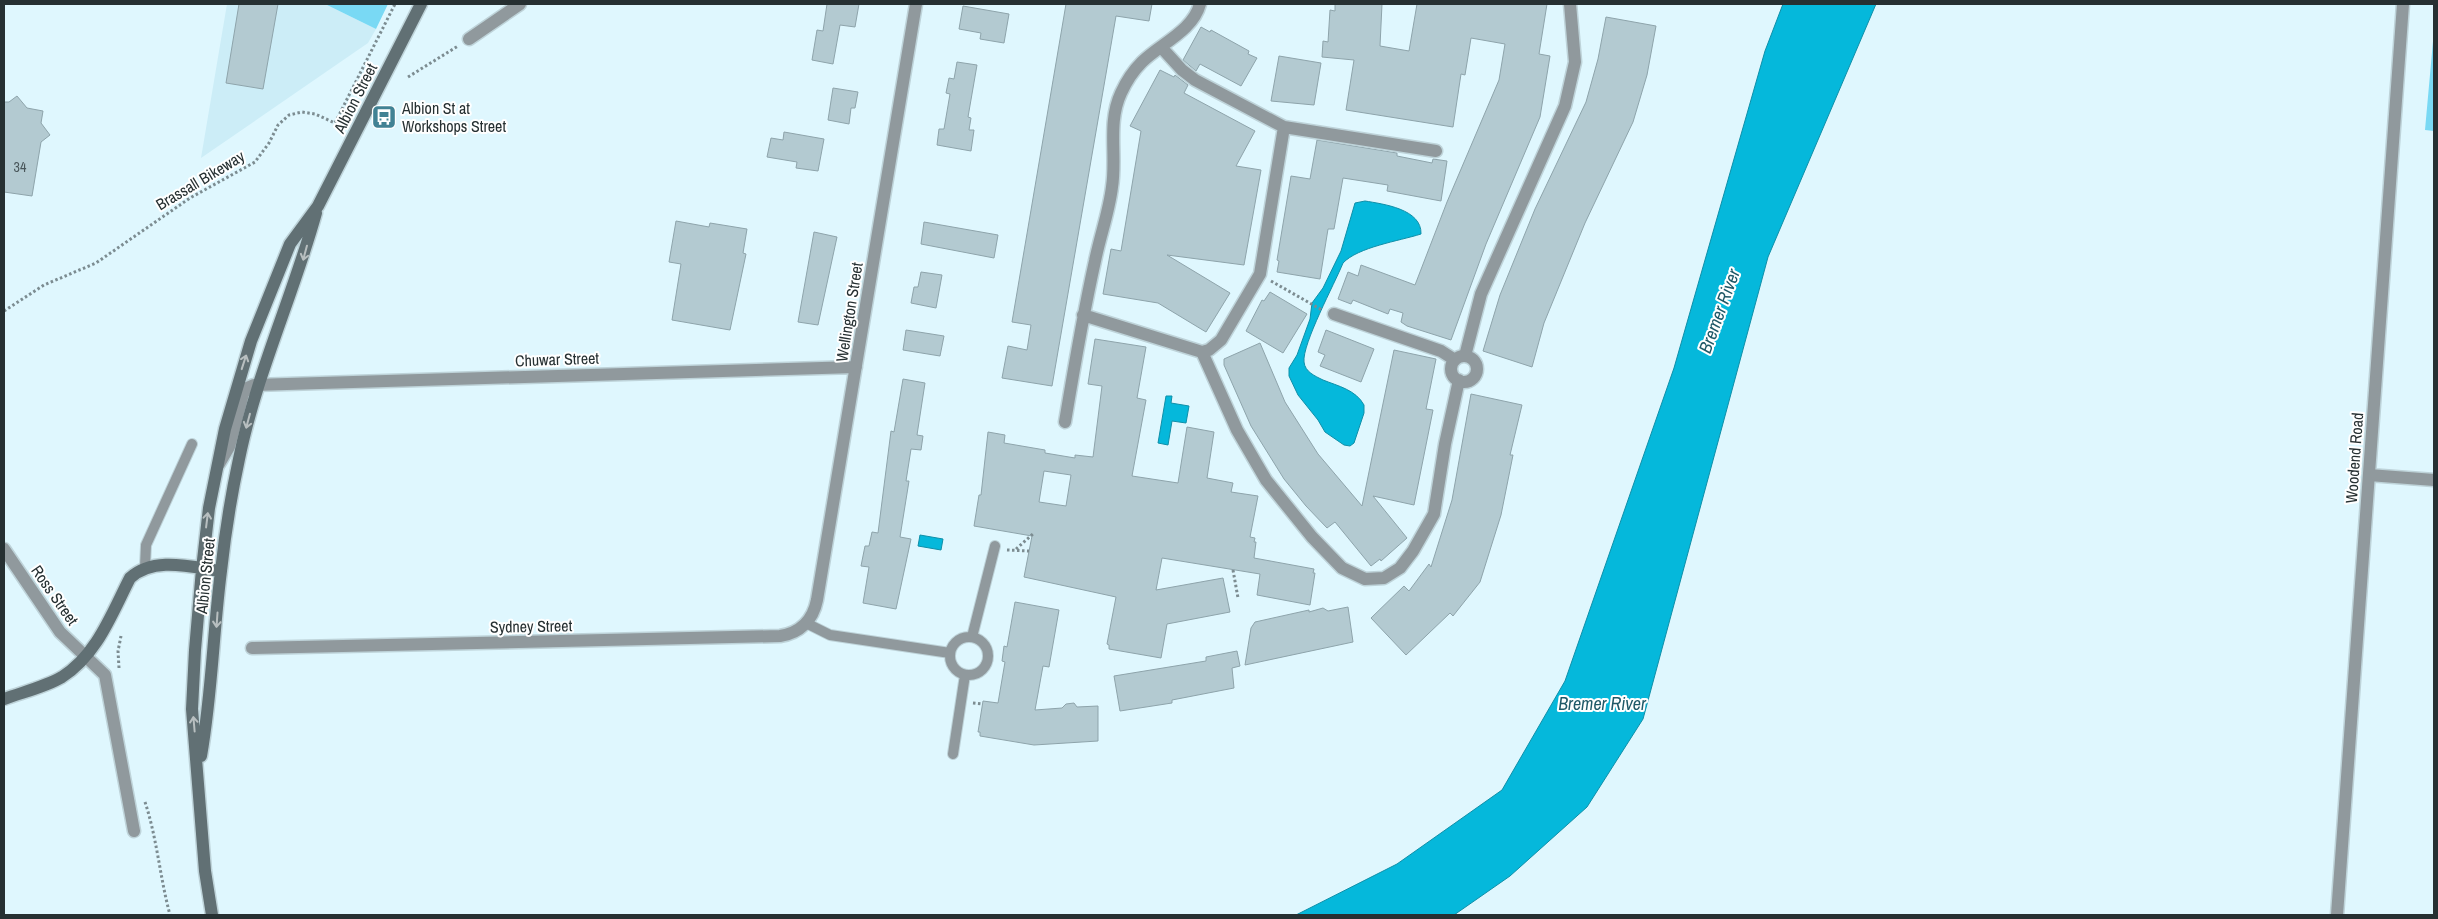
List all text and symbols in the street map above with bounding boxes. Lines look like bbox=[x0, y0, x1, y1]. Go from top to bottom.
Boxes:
street label: Albion Street bbox=[328, 59, 382, 138]
place label: Albion St at Workshops Street bbox=[401, 97, 506, 137]
bus stop icon: Albion St at Workshops Street bbox=[371, 104, 397, 130]
street label: Brassall Bikeway bbox=[152, 145, 249, 215]
house number: 34 bbox=[14, 158, 27, 176]
one-way arrow bbox=[300, 244, 309, 260]
street label: Wellington Street bbox=[830, 260, 868, 363]
water label: Bremer River bbox=[1692, 264, 1746, 357]
street label: Chuwar Street bbox=[515, 347, 600, 371]
one-way arrow bbox=[240, 355, 250, 371]
one-way arrow bbox=[243, 412, 253, 428]
street label: Woodend Road bbox=[2340, 412, 2368, 504]
one-way arrow bbox=[202, 513, 212, 529]
street label: Albion Street bbox=[190, 537, 220, 616]
street label: Ross Street bbox=[26, 561, 84, 630]
one-way arrow bbox=[212, 612, 221, 628]
street label: Sydney Street bbox=[490, 614, 573, 638]
water label: Bremer River bbox=[1558, 691, 1647, 716]
one-way arrow bbox=[189, 717, 198, 733]

